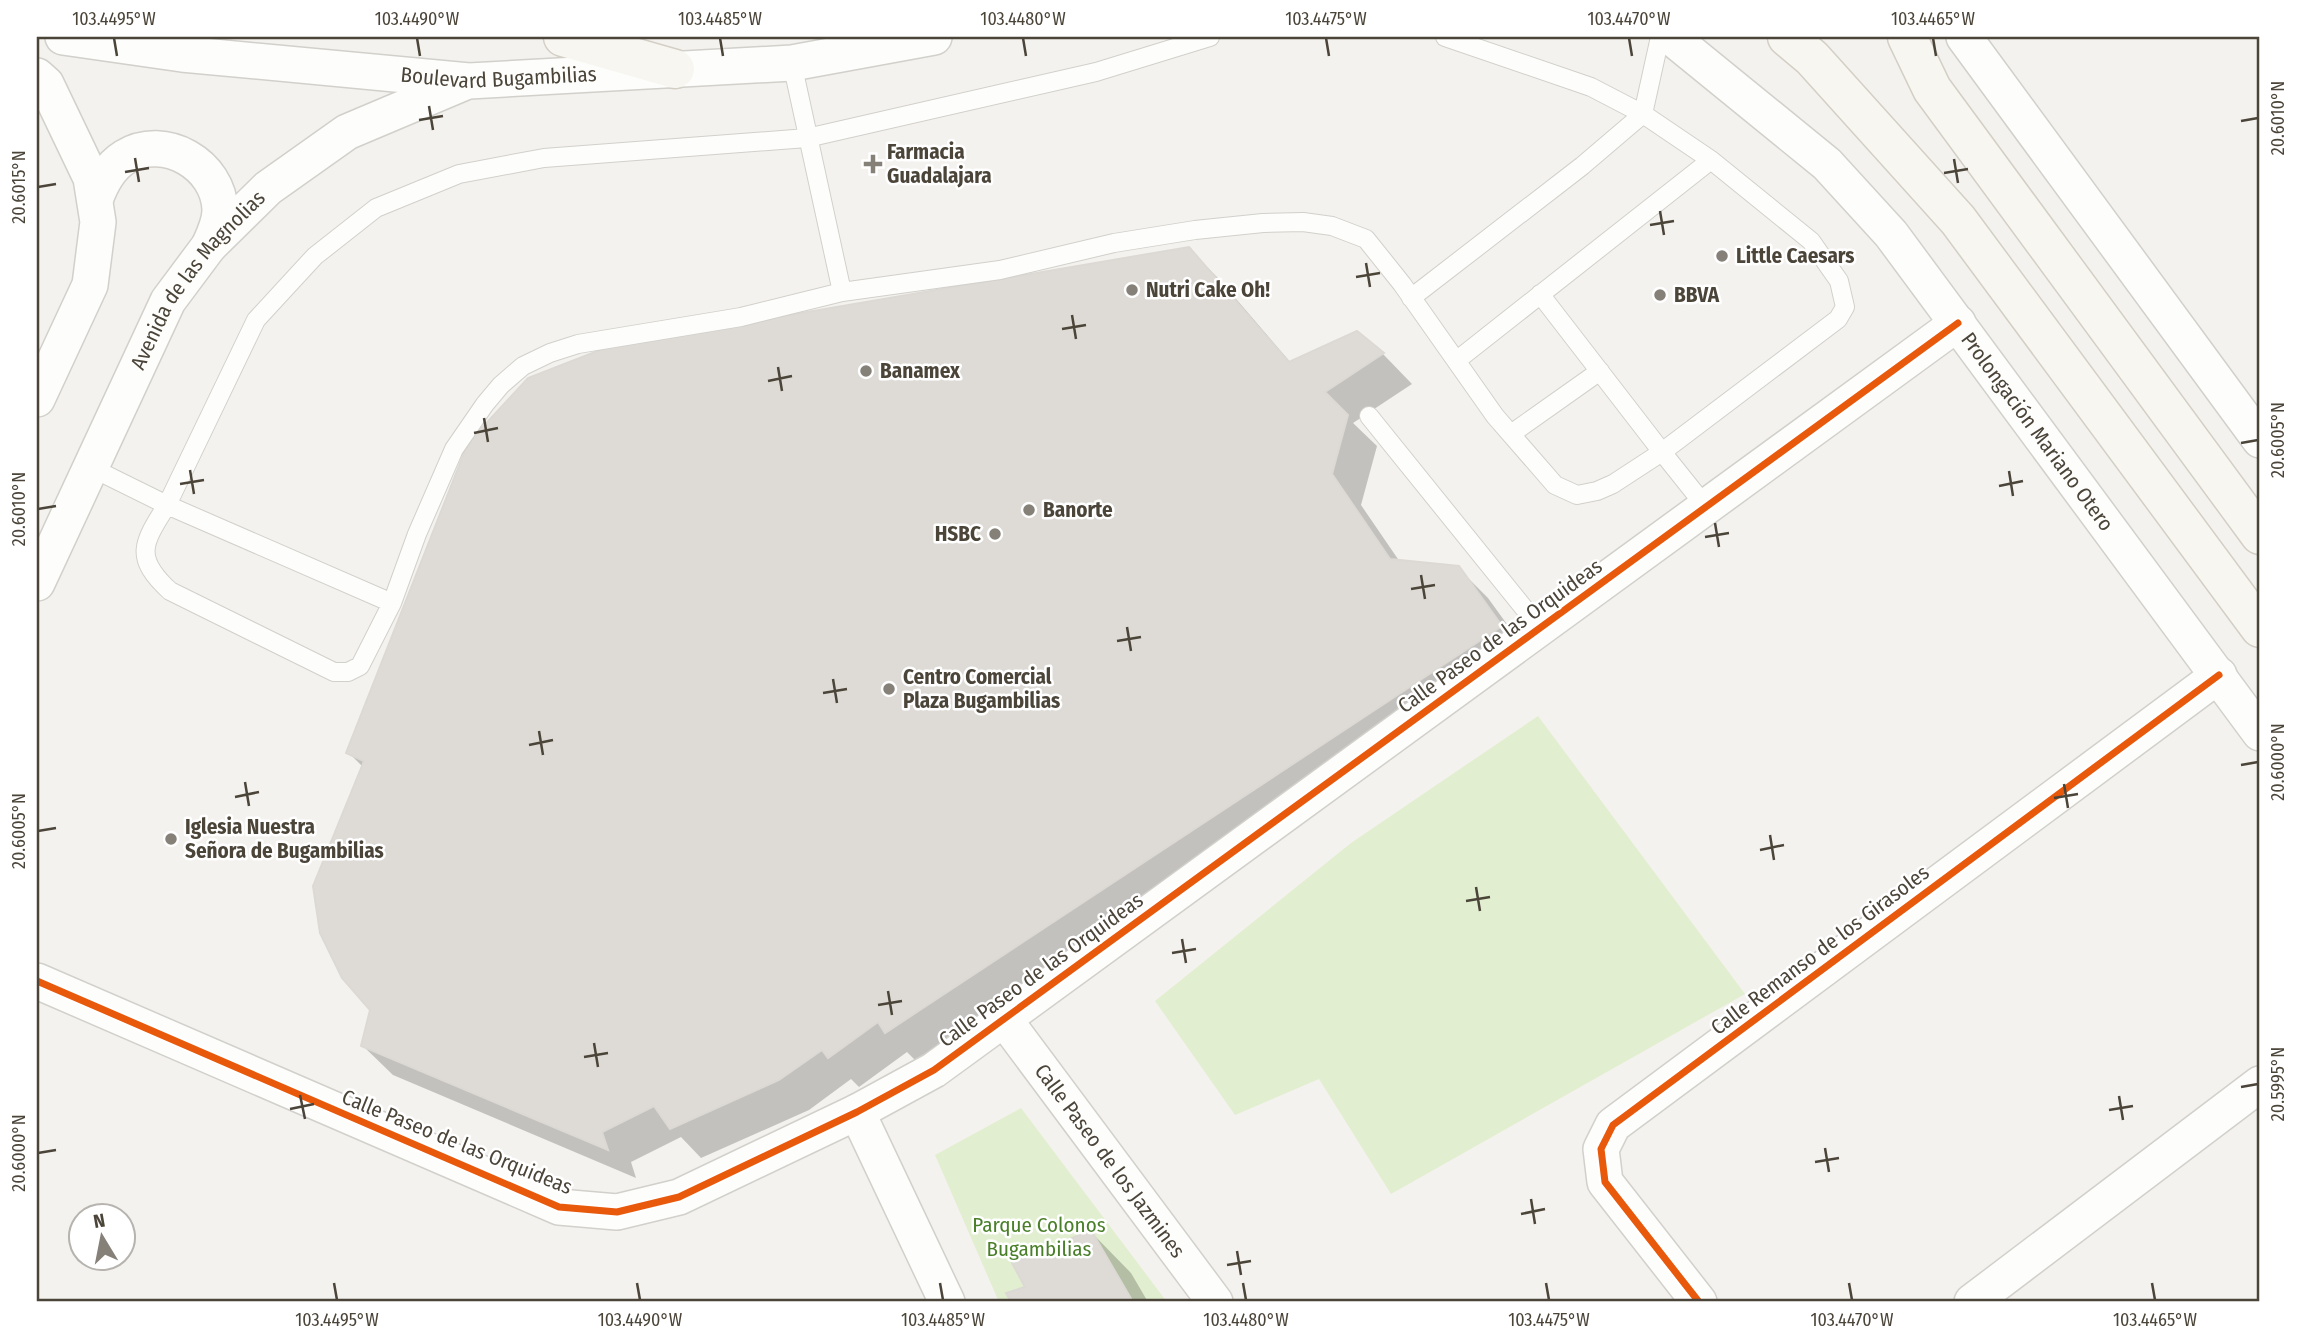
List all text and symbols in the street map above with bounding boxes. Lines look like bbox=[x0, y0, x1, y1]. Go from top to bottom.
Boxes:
text: 103.4495°W bbox=[72, 8, 156, 30]
text: 103.4490°W bbox=[375, 8, 460, 30]
text: 103.4485°W bbox=[678, 8, 762, 30]
text: 103.4480°W bbox=[980, 8, 1066, 30]
text: 103.4475°W bbox=[1285, 8, 1367, 30]
text: 103.4470°W bbox=[1587, 8, 1671, 30]
text: 103.4465°W bbox=[1891, 8, 1975, 30]
street label: Boulevard Bugambilias bbox=[399, 61, 597, 94]
text: 20.6010°N bbox=[2267, 81, 2289, 155]
place label: Farmacia Guadalajara bbox=[887, 139, 992, 189]
text: 20.6015°N bbox=[8, 150, 30, 224]
marker: Farmacia Guadalajara bbox=[865, 156, 881, 172]
street label: Avenida de las Magnolias bbox=[125, 185, 271, 374]
place label: Little Caesars bbox=[1736, 243, 1855, 269]
marker: Little Caesars bbox=[1714, 248, 1730, 264]
place label: Nutri Cake Oh! bbox=[1146, 277, 1270, 303]
marker: Nutri Cake Oh! bbox=[1124, 282, 1140, 298]
place label: BBVA bbox=[1674, 282, 1720, 308]
marker: BBVA bbox=[1652, 287, 1668, 303]
street label: Prolongación Mariano Otero bbox=[1955, 327, 2119, 536]
place label: Banamex bbox=[880, 358, 961, 384]
marker: Banamex bbox=[858, 363, 874, 379]
text: 20.6005°N bbox=[2267, 402, 2289, 478]
text: 20.6010°N bbox=[8, 472, 30, 546]
place label: Banorte bbox=[1043, 497, 1113, 523]
marker: Banorte bbox=[1021, 502, 1037, 518]
place label: HSBC bbox=[935, 521, 981, 547]
marker: HSBC bbox=[987, 526, 1003, 542]
street label: Calle Paseo de las Orquideas bbox=[1393, 553, 1607, 719]
place label: Centro Comercial Plaza Bugambilias bbox=[903, 664, 1060, 714]
marker: Centro Comercial Plaza Bugambilias bbox=[881, 681, 897, 697]
text: 20.6000°N bbox=[2267, 723, 2289, 801]
text: 20.6005°N bbox=[8, 793, 30, 869]
place label: Iglesia Nuestra Señora de Bugambilias bbox=[185, 814, 384, 864]
marker: Iglesia Nuestra Señora de Bugambilias bbox=[163, 831, 179, 847]
street label: Calle Remanso de los Girasoles bbox=[1706, 859, 1934, 1041]
street label: Calle Paseo de las Orquideas bbox=[934, 887, 1148, 1053]
text: 20.5995°N bbox=[2267, 1047, 2289, 1121]
street label: Calle Paseo de los Jazmines bbox=[1029, 1059, 1191, 1263]
street label: Calle Paseo de las Orquideas bbox=[338, 1084, 576, 1200]
text: 20.6000°N bbox=[8, 1114, 30, 1192]
north arrow bbox=[66, 1202, 136, 1272]
text: N bbox=[92, 1208, 107, 1233]
park label: Parque Colonos Bugambilias bbox=[972, 1212, 1106, 1262]
text: 103.4495°W bbox=[295, 1309, 379, 1331]
text: 103.4490°W bbox=[598, 1309, 683, 1331]
text: 103.4485°W bbox=[901, 1309, 985, 1331]
text: 103.4480°W bbox=[1203, 1309, 1289, 1331]
text: 103.4475°W bbox=[1508, 1309, 1590, 1331]
text: 103.4470°W bbox=[1810, 1309, 1894, 1331]
text: 103.4465°W bbox=[2113, 1309, 2197, 1331]

